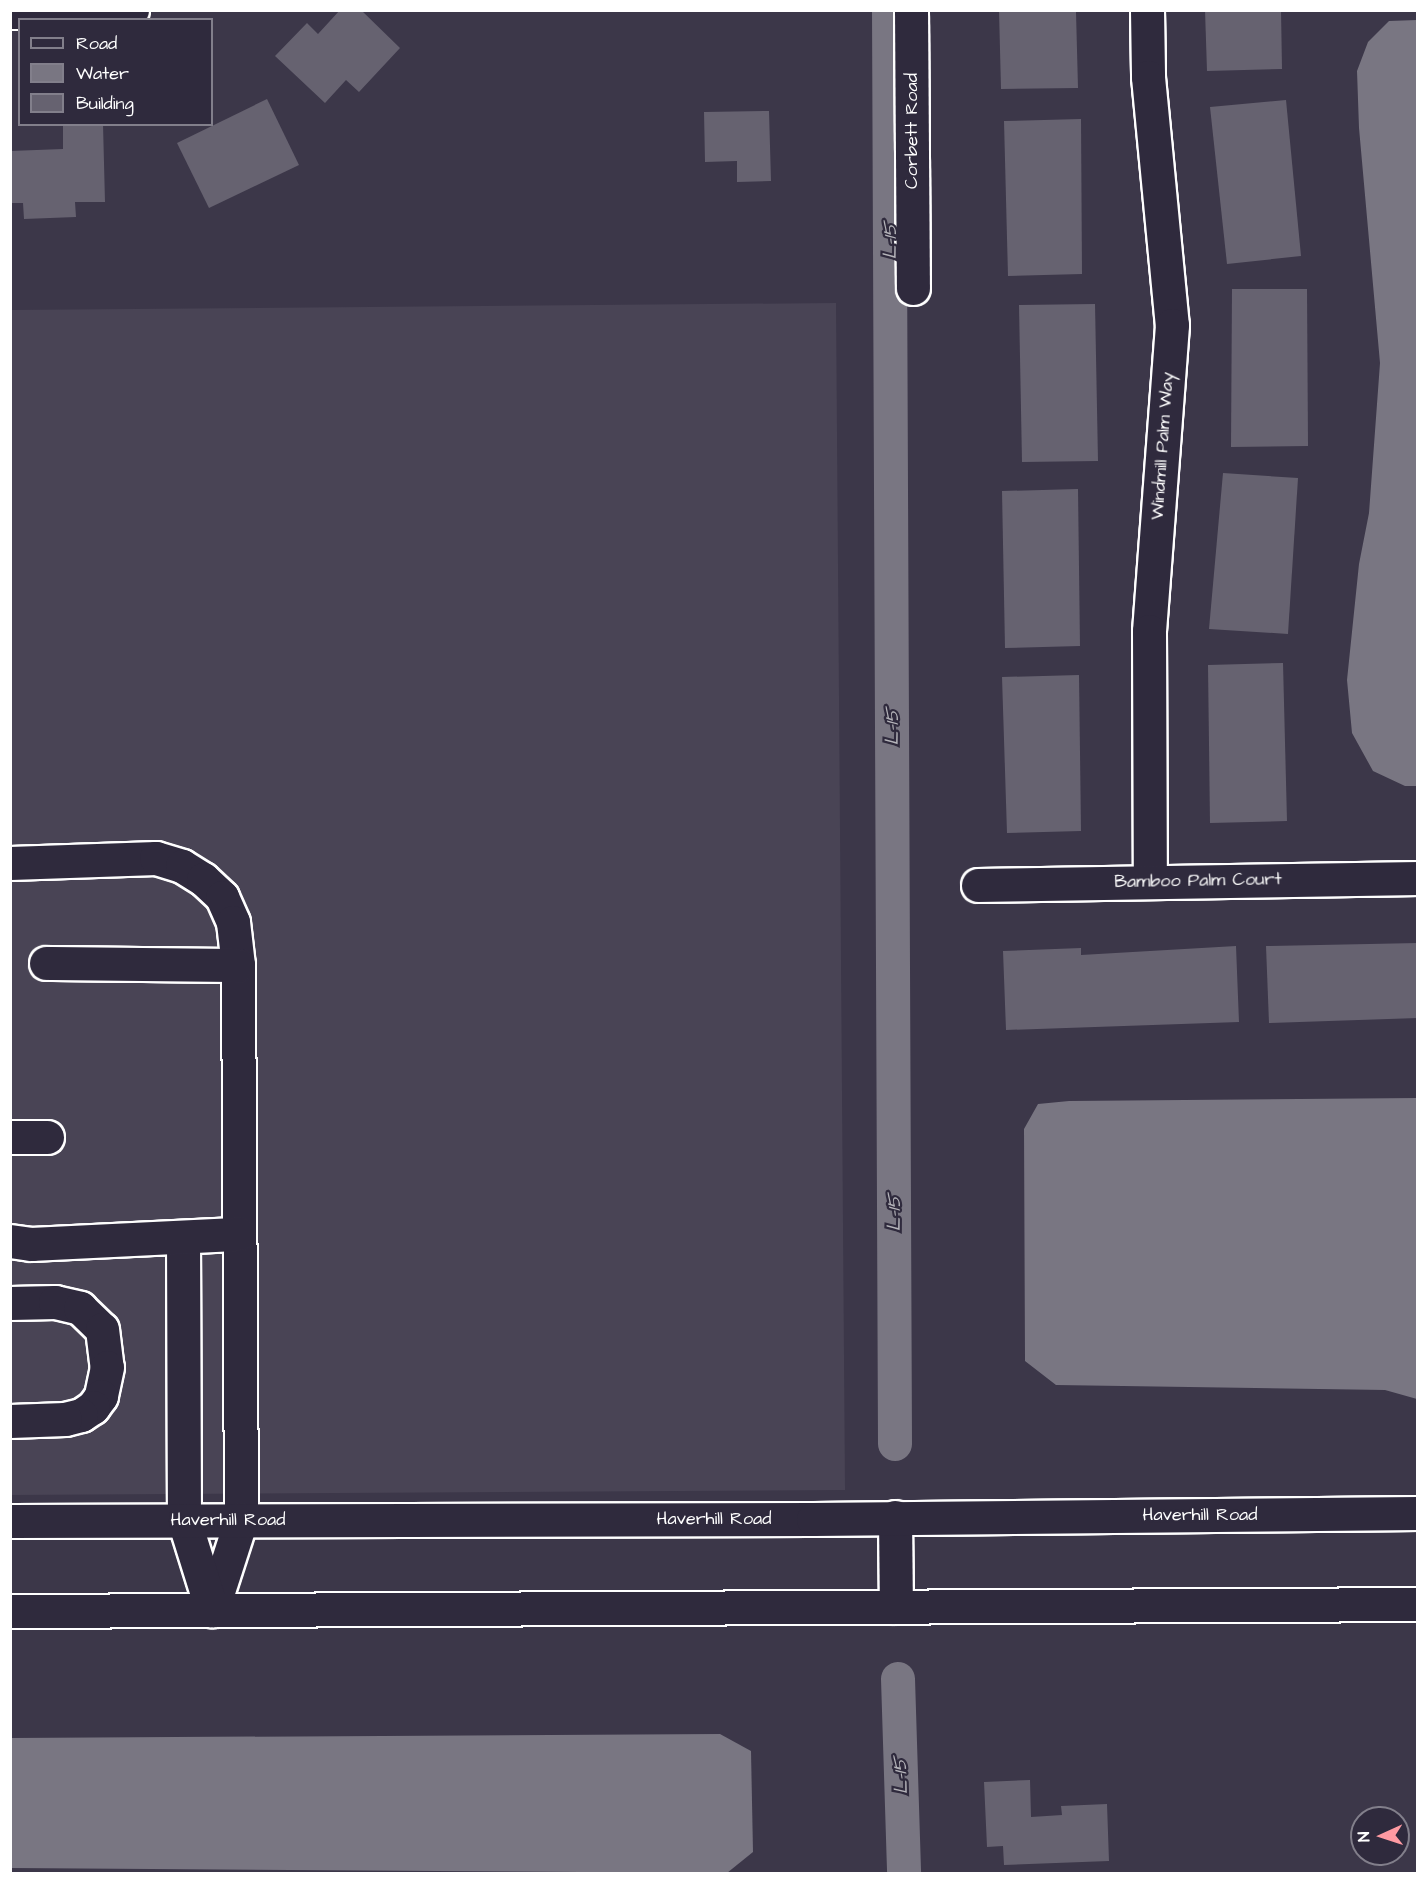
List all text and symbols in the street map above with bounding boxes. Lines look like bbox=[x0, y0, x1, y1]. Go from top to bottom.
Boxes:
legend bbox=[18, 18, 213, 126]
text: Road bbox=[76, 31, 117, 56]
text: Water bbox=[76, 61, 129, 86]
street label: Corbett Road bbox=[901, 73, 923, 189]
text: Building bbox=[76, 91, 134, 116]
water label: L-15 bbox=[878, 223, 902, 259]
street label: Windmill Palm Way bbox=[1147, 371, 1179, 521]
water label: L-15 bbox=[880, 709, 904, 745]
street label: Bamboo Palm Court bbox=[1114, 869, 1282, 893]
water label: L-15 bbox=[882, 1195, 906, 1231]
street label: Haverhill Road bbox=[1143, 1504, 1257, 1526]
street label: Haverhill Road bbox=[657, 1508, 771, 1530]
street label: Haverhill Road bbox=[171, 1509, 285, 1531]
water label: L-15 bbox=[888, 1757, 914, 1795]
north arrow bbox=[1350, 1806, 1410, 1866]
text: N bbox=[1353, 1831, 1375, 1842]

